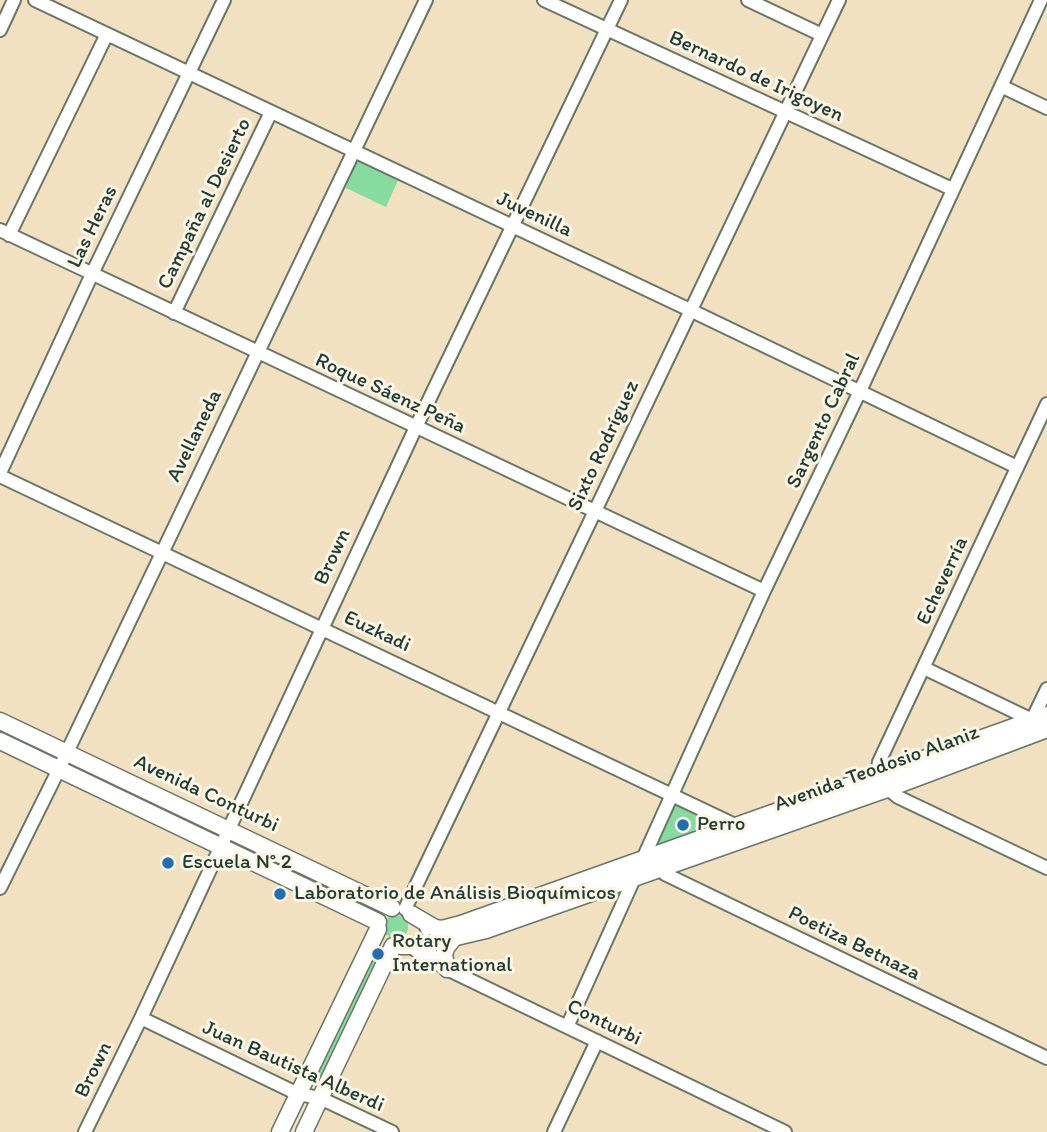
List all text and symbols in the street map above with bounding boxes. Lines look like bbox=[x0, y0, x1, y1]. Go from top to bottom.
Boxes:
street label: Bernardo de Irigoyen bbox=[665, 25, 847, 129]
street label: Campaña al Desierto bbox=[153, 114, 257, 294]
street label: Las Heras bbox=[62, 182, 124, 272]
street label: Juvenilla bbox=[492, 187, 576, 243]
street label: Roque Sáenz Peña bbox=[311, 348, 469, 440]
street label: Sargento Cabral bbox=[782, 349, 866, 493]
street label: Sixto Rodríguez bbox=[563, 377, 645, 515]
street label: Avellaneda bbox=[162, 386, 228, 486]
street label: Brown bbox=[309, 525, 357, 589]
street label: Echeverría bbox=[912, 533, 974, 629]
street label: Euzkadi bbox=[340, 606, 414, 658]
street label: Avenida Teodosio Alaniz bbox=[771, 720, 983, 818]
street label: Avenida Conturbi bbox=[130, 750, 282, 838]
place label: Perro bbox=[697, 812, 745, 838]
marker: Perro bbox=[675, 817, 691, 833]
place label: Escuela N° 2 bbox=[182, 850, 292, 876]
marker: Escuela N° 2 bbox=[160, 855, 176, 871]
place label: Laboratorio de Análisis Bioquímicos bbox=[294, 881, 616, 907]
marker: Laboratorio de Análisis Bioquímicos bbox=[272, 886, 288, 902]
street label: Poetiza Betnaza bbox=[784, 901, 924, 987]
place label: Rotary International bbox=[392, 929, 512, 979]
marker: Rotary International bbox=[370, 946, 386, 962]
street label: Conturbi bbox=[563, 994, 645, 1052]
street label: Juan Bautista Alberdi bbox=[198, 1016, 388, 1118]
street label: Brown bbox=[70, 1038, 118, 1102]

